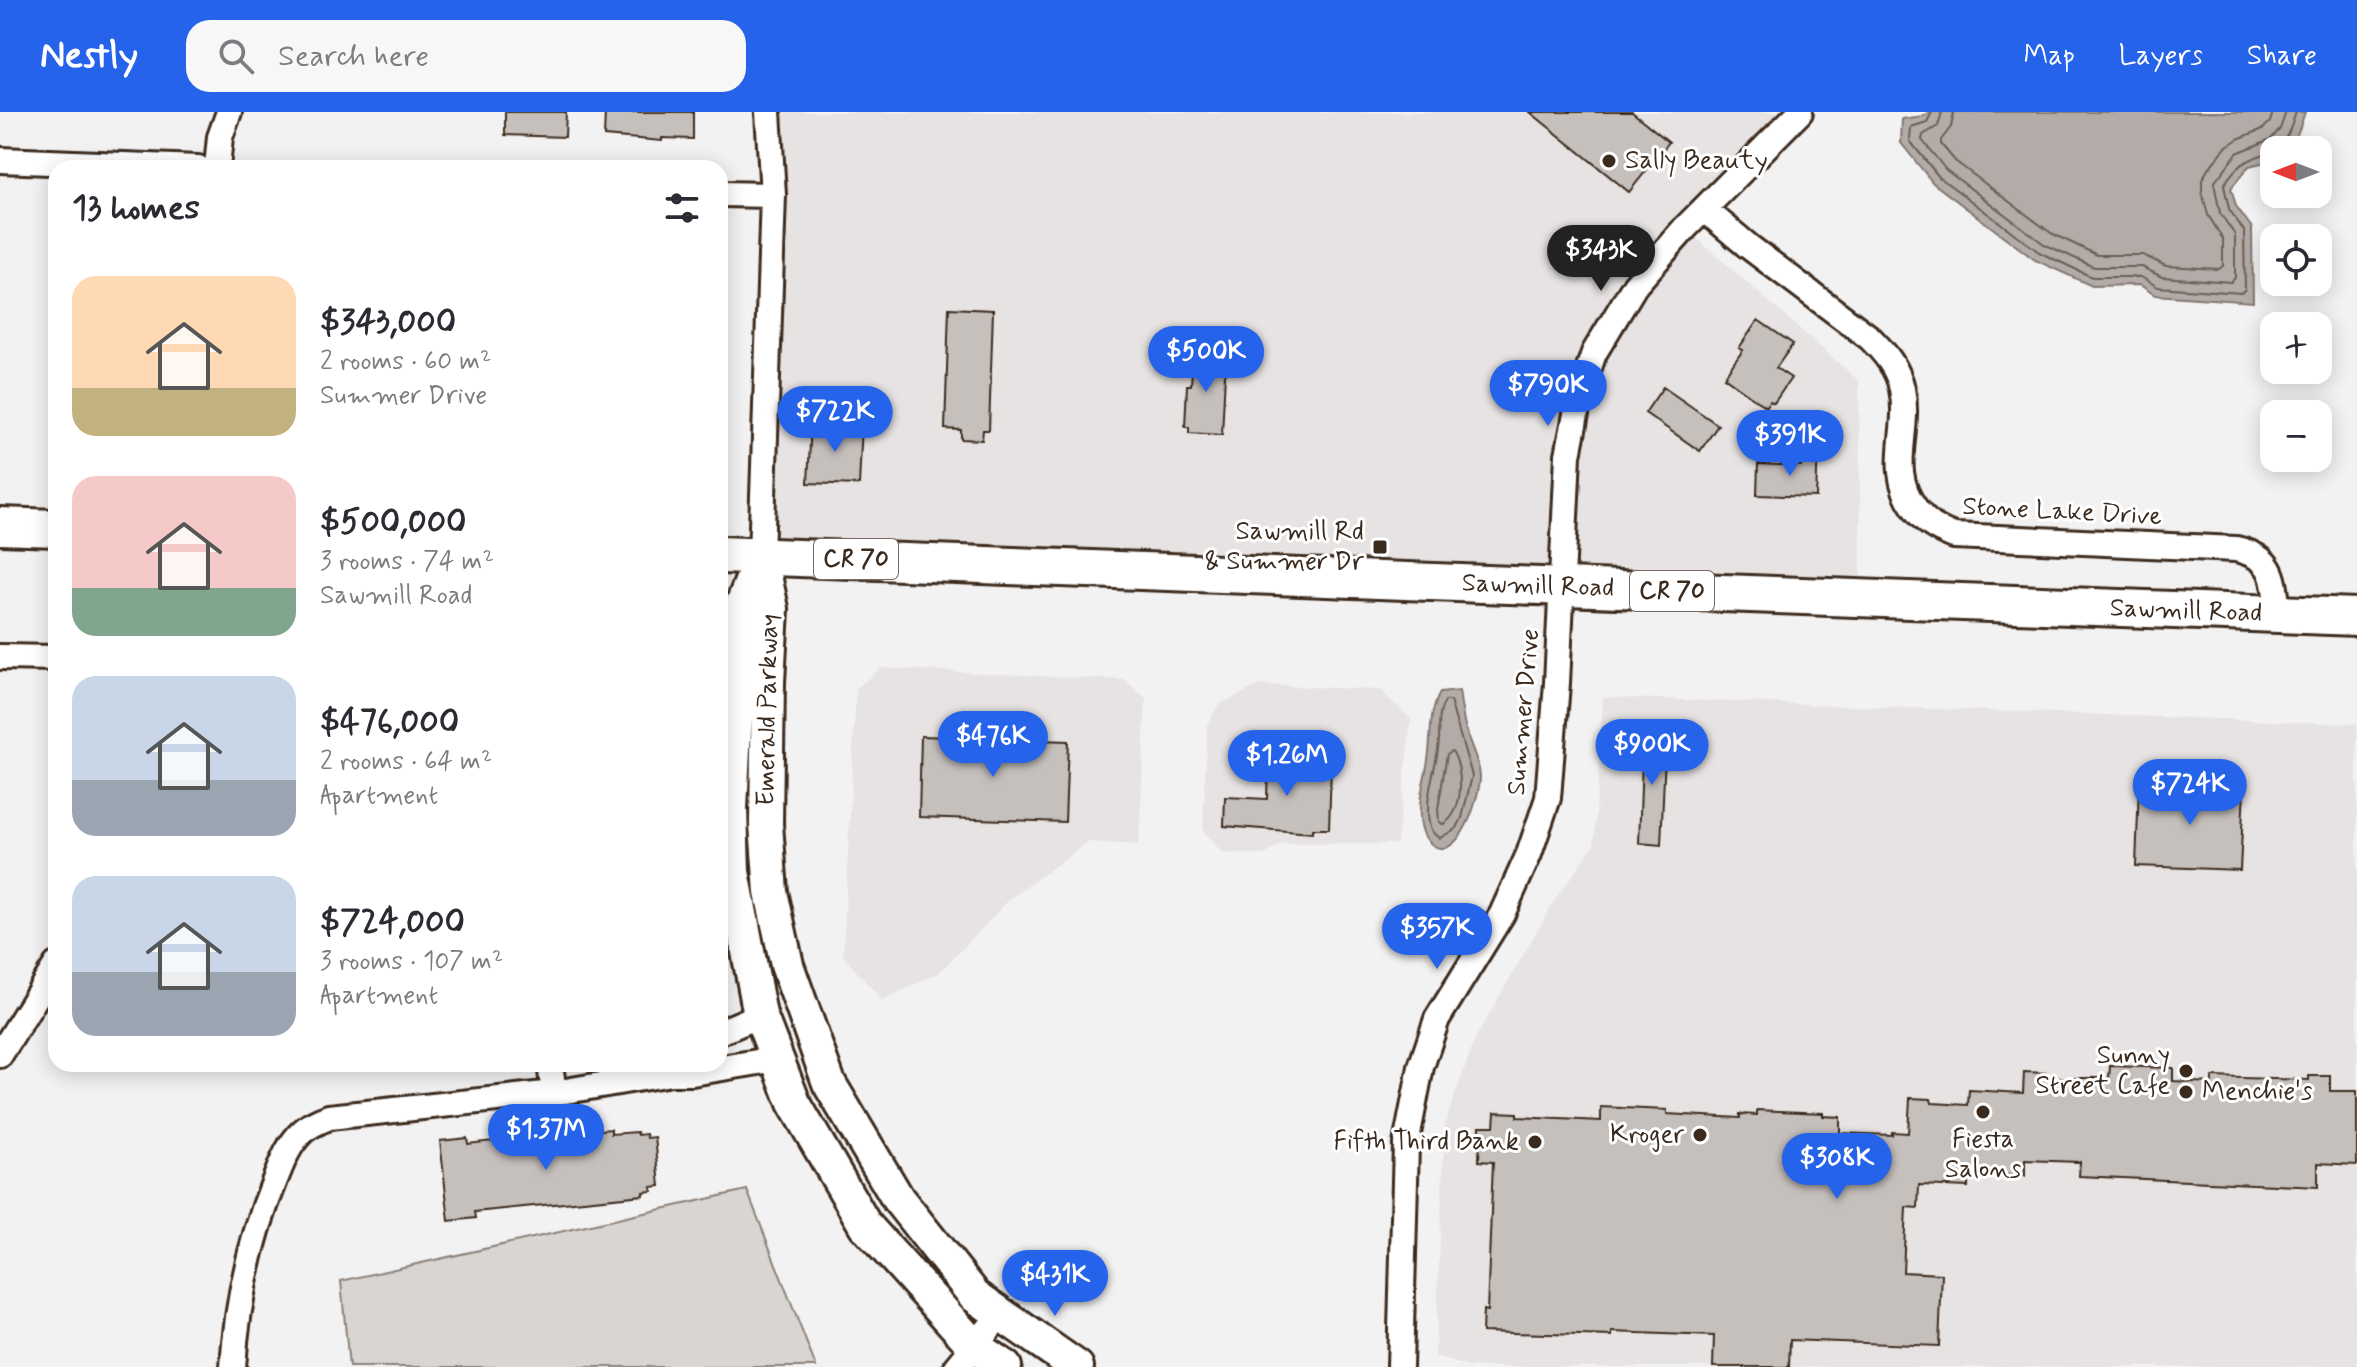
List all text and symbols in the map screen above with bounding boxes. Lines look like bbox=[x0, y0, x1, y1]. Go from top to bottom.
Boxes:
search box bbox=[186, 20, 746, 92]
text: Nestly bbox=[40, 32, 138, 81]
icon: search bbox=[214, 34, 258, 78]
text: Search here bbox=[278, 37, 429, 76]
text: Map bbox=[2024, 38, 2075, 75]
text: Layers bbox=[2119, 38, 2203, 75]
text: Share bbox=[2247, 38, 2317, 75]
north arrow bbox=[2260, 136, 2332, 208]
map controls bbox=[2260, 136, 2332, 472]
place label: Sally Beauty bbox=[1625, 144, 1768, 178]
marker: Sally Beauty bbox=[1600, 152, 1618, 170]
text: 13 homes bbox=[72, 186, 200, 231]
icon: filters bbox=[660, 186, 704, 230]
button: locate bbox=[2260, 224, 2332, 296]
pin: $343K bbox=[1545, 225, 1657, 293]
text: $343K bbox=[1565, 234, 1637, 268]
text: $343,000 bbox=[320, 300, 456, 345]
icon: home bbox=[136, 308, 232, 404]
button: + bbox=[2260, 312, 2332, 384]
pin: $500K bbox=[1150, 326, 1262, 394]
text: $500K bbox=[1166, 335, 1246, 369]
text: 2 rooms · 60 m² bbox=[320, 345, 491, 379]
pin: $790K bbox=[1492, 360, 1604, 428]
text: $790K bbox=[1508, 369, 1588, 403]
text: Summer Drive bbox=[320, 379, 487, 413]
pin: $722K bbox=[779, 386, 891, 454]
text: $722K bbox=[796, 395, 874, 429]
button: − bbox=[2260, 400, 2332, 472]
pin: $391K bbox=[1734, 410, 1846, 478]
text: $391K bbox=[1754, 419, 1826, 453]
street label: Stone Lake Drive bbox=[1961, 490, 2163, 534]
text: $500,000 bbox=[320, 500, 467, 545]
icon: home bbox=[136, 508, 232, 604]
place label: Sawmill Rd & Summer Dr bbox=[1204, 515, 1365, 579]
marker: Sawmill Rd & Summer Dr bbox=[1371, 538, 1389, 556]
road number: CR 70 bbox=[814, 539, 898, 579]
text: 3 rooms · 74 m² bbox=[320, 545, 494, 579]
street label: Sawmill Road bbox=[1461, 566, 1615, 606]
road number: CR 70 bbox=[1630, 571, 1714, 611]
text: Sawmill Road bbox=[320, 579, 472, 613]
street label: Sawmill Road bbox=[2109, 591, 2263, 631]
street label: Emerald Parkway bbox=[749, 613, 787, 807]
street label: Summer Drive bbox=[1500, 627, 1548, 797]
text: $476,000 bbox=[320, 700, 459, 745]
icon: home bbox=[136, 708, 232, 804]
pin: $476K bbox=[937, 711, 1049, 779]
pin: $900K bbox=[1596, 719, 1708, 787]
text: $476K bbox=[956, 720, 1030, 754]
text: $900K bbox=[1614, 728, 1690, 762]
pin: $1.26M bbox=[1222, 730, 1352, 798]
text: $1.26M bbox=[1246, 739, 1328, 773]
text: 2 rooms · 64 m² bbox=[320, 745, 492, 779]
pin: $724K bbox=[2134, 759, 2246, 827]
text: $724K bbox=[2151, 768, 2229, 802]
text: Apartment bbox=[320, 779, 438, 813]
text: $724,000 bbox=[320, 900, 465, 945]
pin: $357K bbox=[1381, 903, 1493, 971]
icon: home bbox=[136, 908, 232, 1004]
text: $357K bbox=[1400, 912, 1474, 946]
text: 3 rooms · 107 m² bbox=[320, 945, 503, 979]
text: Apartment bbox=[320, 979, 438, 1013]
place label: Sunny Street Cafe bbox=[2035, 1039, 2170, 1103]
marker: Sunny Street Cafe bbox=[2177, 1062, 2195, 1080]
place label: Menchie's bbox=[2202, 1075, 2312, 1109]
marker: Menchie's bbox=[2177, 1083, 2195, 1101]
marker: Fiesta Salons bbox=[1974, 1103, 1992, 1121]
pin: $1.37M bbox=[481, 1104, 611, 1172]
text: $1.37M bbox=[506, 1113, 586, 1147]
place label: Kroger bbox=[1610, 1118, 1684, 1152]
place label: Fiesta Salons bbox=[1945, 1123, 2021, 1187]
place label: Fifth Third Bank bbox=[1333, 1125, 1519, 1159]
marker: Kroger bbox=[1691, 1126, 1709, 1144]
marker: Fifth Third Bank bbox=[1526, 1133, 1544, 1151]
pin: $308K bbox=[1781, 1133, 1893, 1201]
text: $308K bbox=[1800, 1142, 1874, 1176]
pin: $431K bbox=[999, 1250, 1111, 1318]
text: $431K bbox=[1020, 1259, 1090, 1293]

